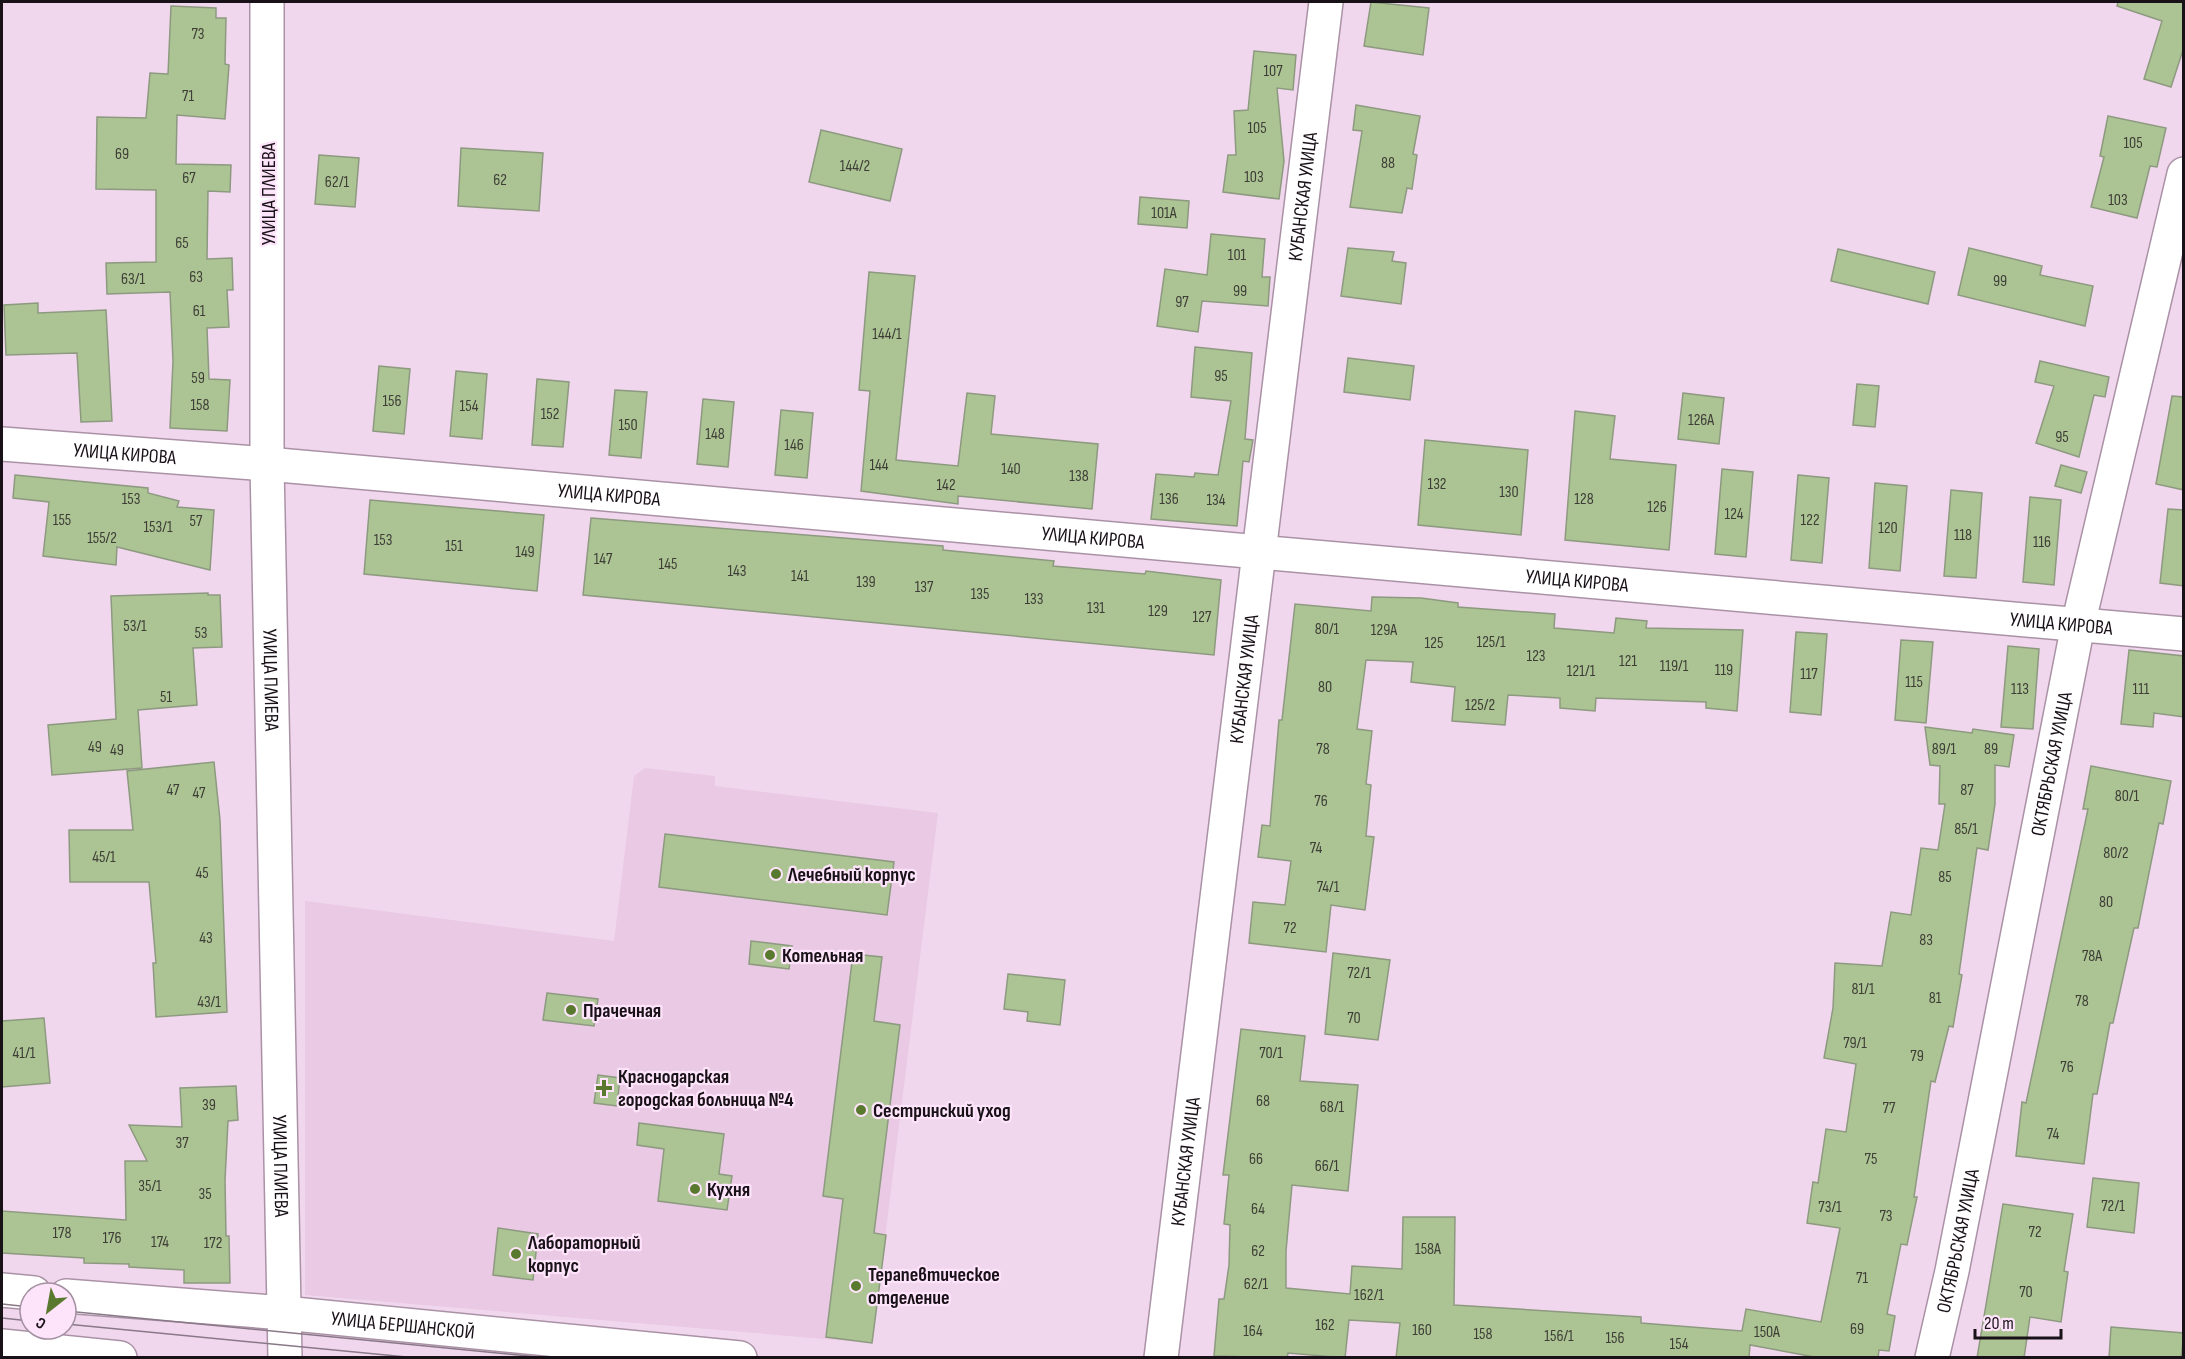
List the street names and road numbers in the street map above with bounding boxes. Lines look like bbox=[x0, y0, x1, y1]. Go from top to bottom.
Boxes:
street label: КУБАНСКАЯ УЛИЦА bbox=[1284, 130, 1323, 262]
street label: УЛИЦА ПЛИЕВА bbox=[257, 142, 281, 245]
street label: УЛИЦА КИРОВА bbox=[72, 438, 177, 470]
street label: УЛИЦА КИРОВА bbox=[556, 479, 662, 512]
street label: УЛИЦА КИРОВА bbox=[1040, 522, 1146, 555]
street label: УЛИЦА КИРОВА bbox=[1525, 565, 1630, 598]
street label: УЛИЦА КИРОВА bbox=[2009, 608, 2114, 641]
street label: КУБАНСКАЯ УЛИЦА bbox=[1225, 613, 1264, 745]
street label: УЛИЦА ПЛИЕВА bbox=[257, 628, 283, 732]
street label: ОКТЯБРЬСКАЯ УЛИЦА bbox=[2026, 689, 2078, 838]
street label: КУБАНСКАЯ УЛИЦА bbox=[1166, 1095, 1206, 1227]
street label: УЛИЦА ПЛИЕВА bbox=[267, 1114, 293, 1218]
street label: ОКТЯБРЬСКАЯ УЛИЦА bbox=[1932, 1166, 1985, 1315]
street label: УЛИЦА БЕРШАНСКОЙ bbox=[330, 1307, 476, 1345]

